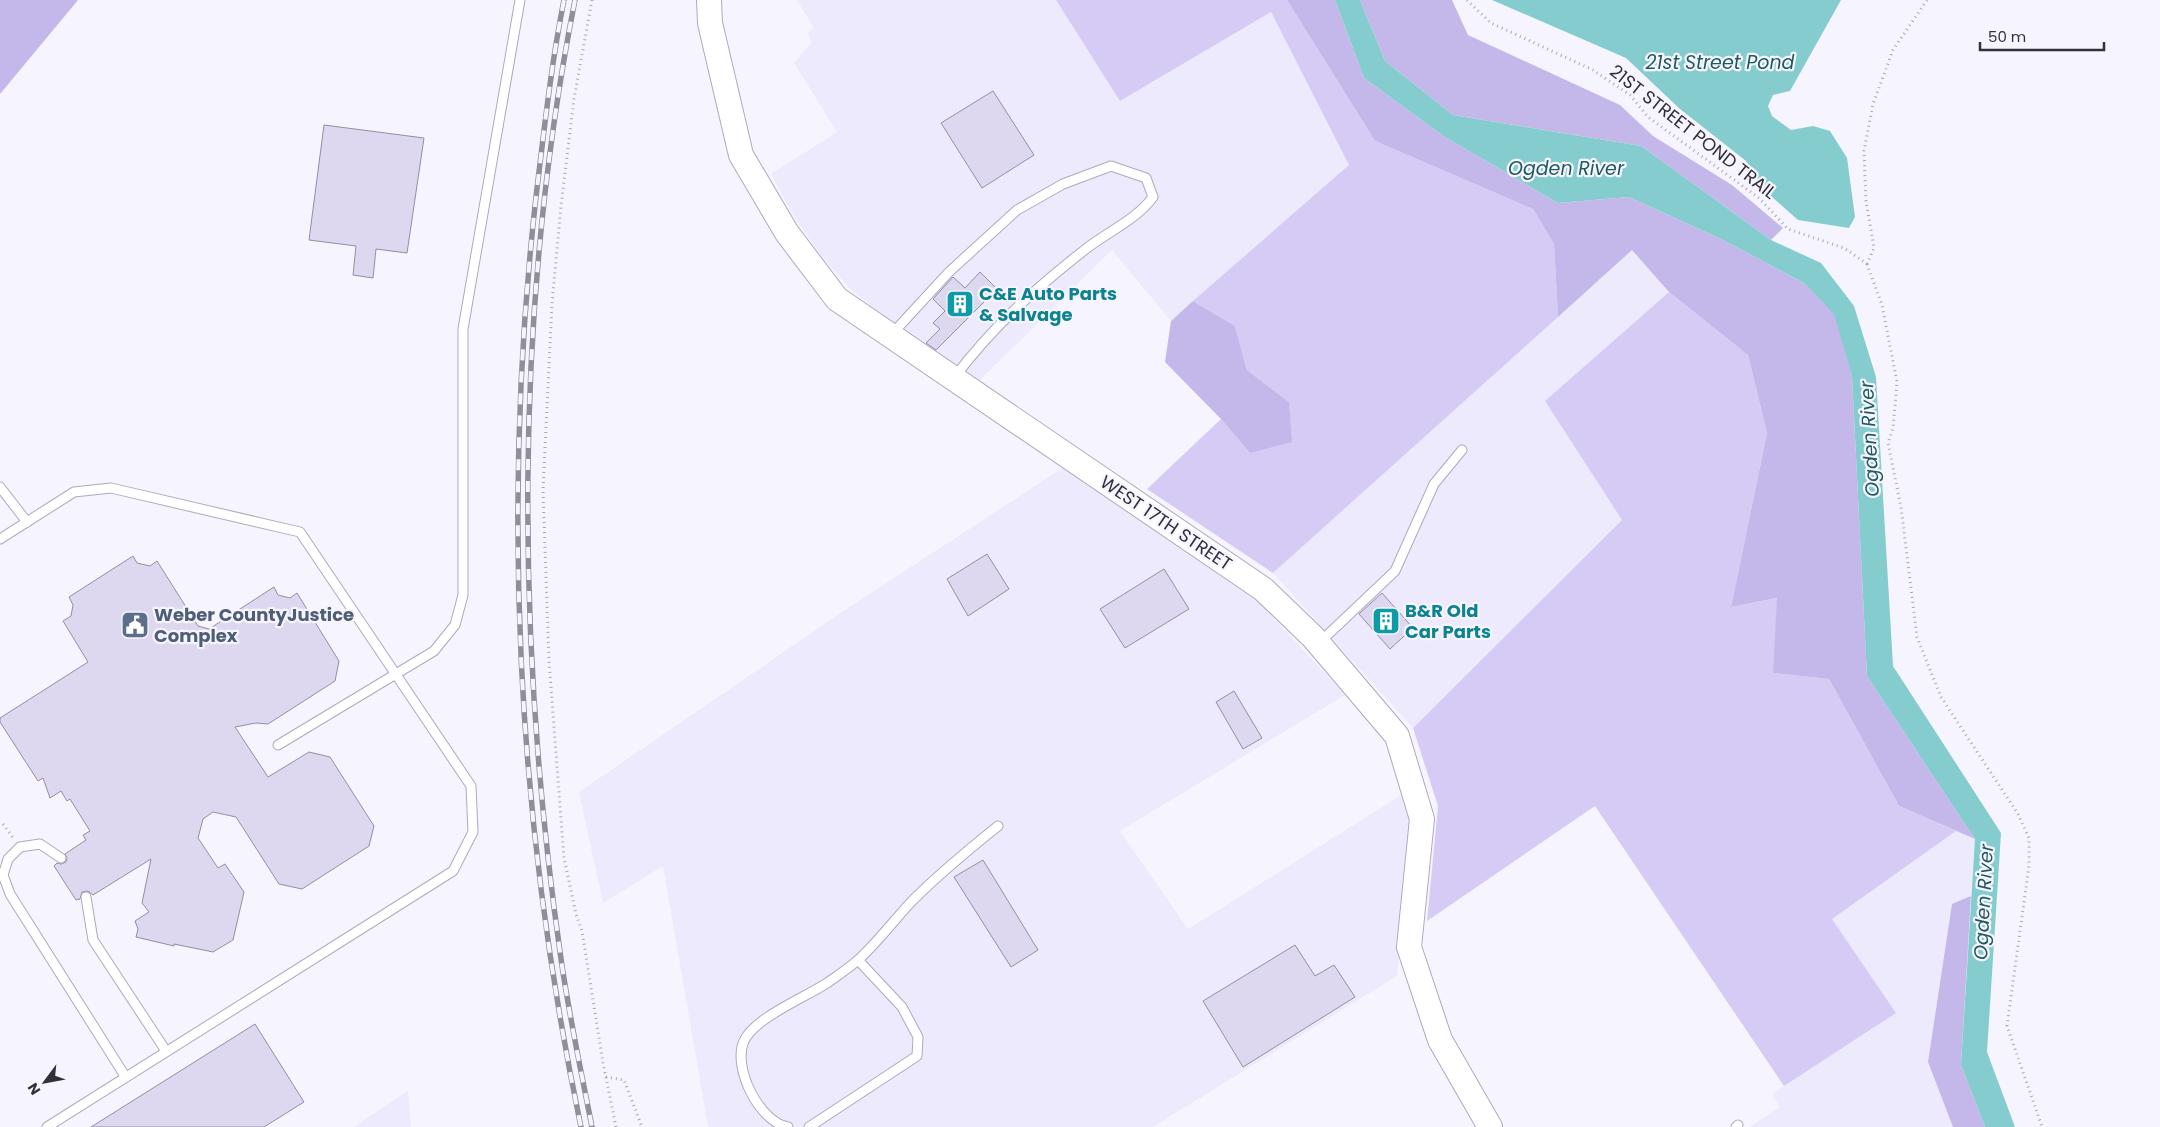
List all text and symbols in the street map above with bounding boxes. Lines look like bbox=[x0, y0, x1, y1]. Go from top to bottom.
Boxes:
scale bar bbox=[1980, 20, 2104, 52]
text: 50 m bbox=[1988, 26, 2026, 47]
water label: 21st Street Pond bbox=[1646, 49, 1795, 76]
street label: 21ST STREET POND TRAIL bbox=[1605, 59, 1782, 205]
water label: Ogden River bbox=[1508, 155, 1625, 182]
place label: C&E Auto Parts & Salvage bbox=[979, 281, 1117, 327]
building icon: C&E Auto Parts & Salvage bbox=[945, 289, 975, 319]
water label: Ogden River bbox=[1853, 379, 1886, 498]
street label: WEST 17TH STREET bbox=[1095, 469, 1237, 576]
place label: B&R Old Car Parts bbox=[1405, 598, 1491, 644]
place label: Weber CountyJustice Complex bbox=[154, 602, 354, 648]
building icon: B&R Old Car Parts bbox=[1371, 606, 1401, 636]
public building icon: Weber CountyJustice Complex bbox=[120, 610, 150, 640]
water label: Ogden River bbox=[1967, 843, 2000, 961]
north arrow bbox=[20, 1057, 70, 1107]
text: N bbox=[23, 1079, 45, 1099]

